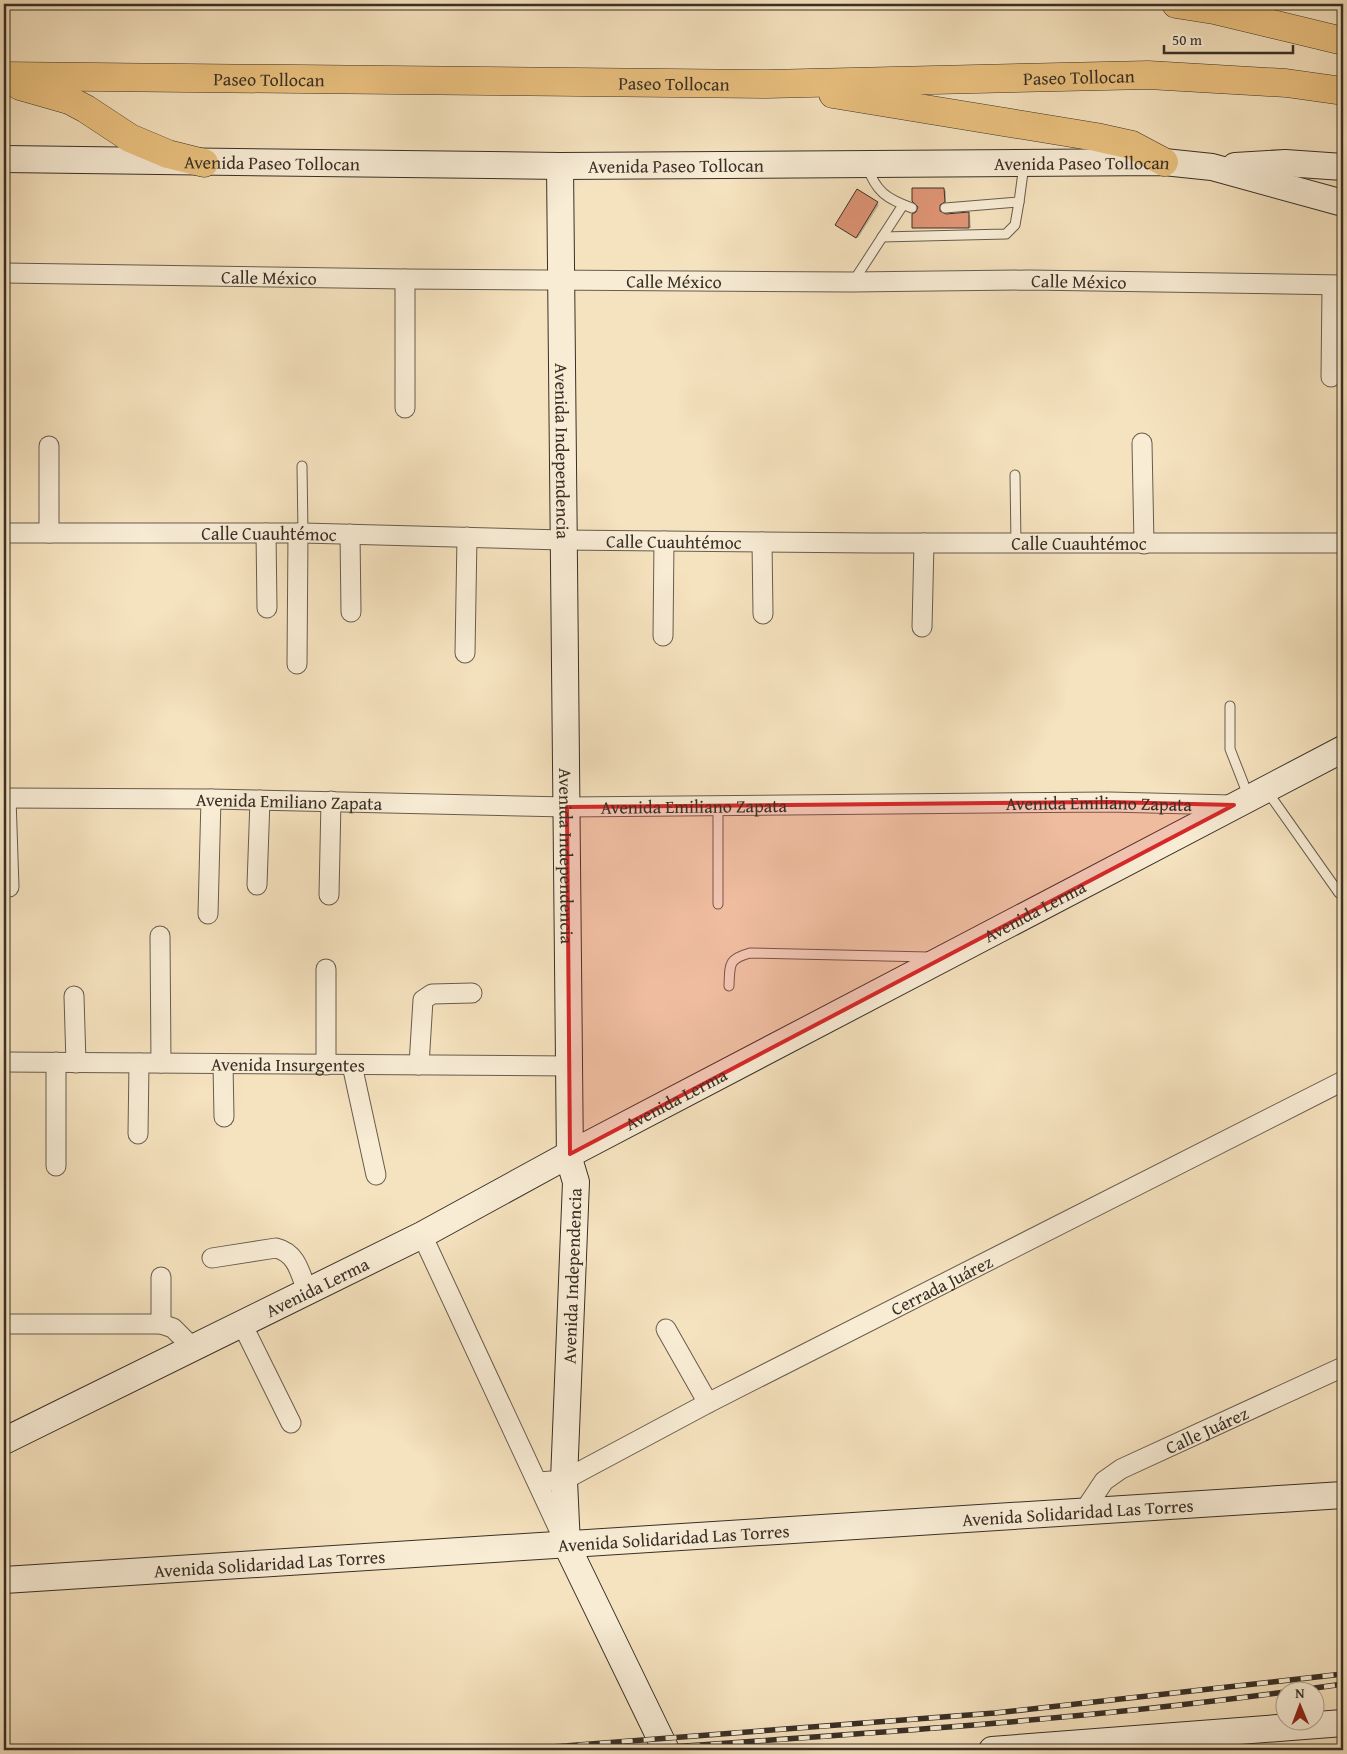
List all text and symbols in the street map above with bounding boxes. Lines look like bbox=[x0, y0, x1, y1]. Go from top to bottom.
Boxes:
scale bar bbox=[1164, 22, 1293, 54]
text: 50 m bbox=[1172, 29, 1203, 50]
street label: Paseo Tollocan bbox=[1023, 62, 1135, 91]
street label: Paseo Tollocan bbox=[213, 65, 325, 93]
street label: Paseo Tollocan bbox=[618, 69, 730, 97]
street label: Avenida Paseo Tollocan bbox=[184, 148, 360, 177]
street label: Avenida Paseo Tollocan bbox=[994, 148, 1171, 177]
street label: Avenida Paseo Tollocan bbox=[588, 151, 764, 179]
street label: Calle México bbox=[221, 263, 317, 291]
street label: Calle México bbox=[626, 267, 722, 295]
street label: Calle México bbox=[1031, 267, 1127, 295]
street label: Avenida Independencia bbox=[548, 363, 577, 540]
street label: Calle Cuauhtémoc bbox=[201, 520, 337, 547]
street label: Calle Cuauhtémoc bbox=[606, 527, 742, 555]
street label: Calle Cuauhtémoc bbox=[1011, 530, 1147, 557]
street label: Avenida Independencia bbox=[553, 768, 581, 945]
street label: Avenida Emiliano Zapata bbox=[196, 785, 383, 816]
street label: Avenida Emiliano Zapata bbox=[1006, 788, 1193, 818]
street label: Avenida Emiliano Zapata bbox=[601, 791, 788, 820]
street label: Avenida Lerma bbox=[978, 872, 1091, 949]
street label: Avenida Insurgentes bbox=[211, 1050, 365, 1078]
street label: Avenida Lerma bbox=[620, 1060, 732, 1137]
street label: Avenida Independencia bbox=[555, 1187, 589, 1364]
street label: Cerrada Juárez bbox=[886, 1247, 997, 1322]
street label: Avenida Lerma bbox=[261, 1250, 374, 1324]
street label: Calle Juárez bbox=[1161, 1399, 1252, 1460]
street label: Avenida Solidaridad Las Torres bbox=[961, 1491, 1194, 1533]
street label: Avenida Solidaridad Las Torres bbox=[557, 1517, 790, 1558]
street label: Avenida Solidaridad Las Torres bbox=[153, 1542, 386, 1584]
north arrow bbox=[1274, 1682, 1324, 1732]
text: N bbox=[1295, 1683, 1305, 1703]

